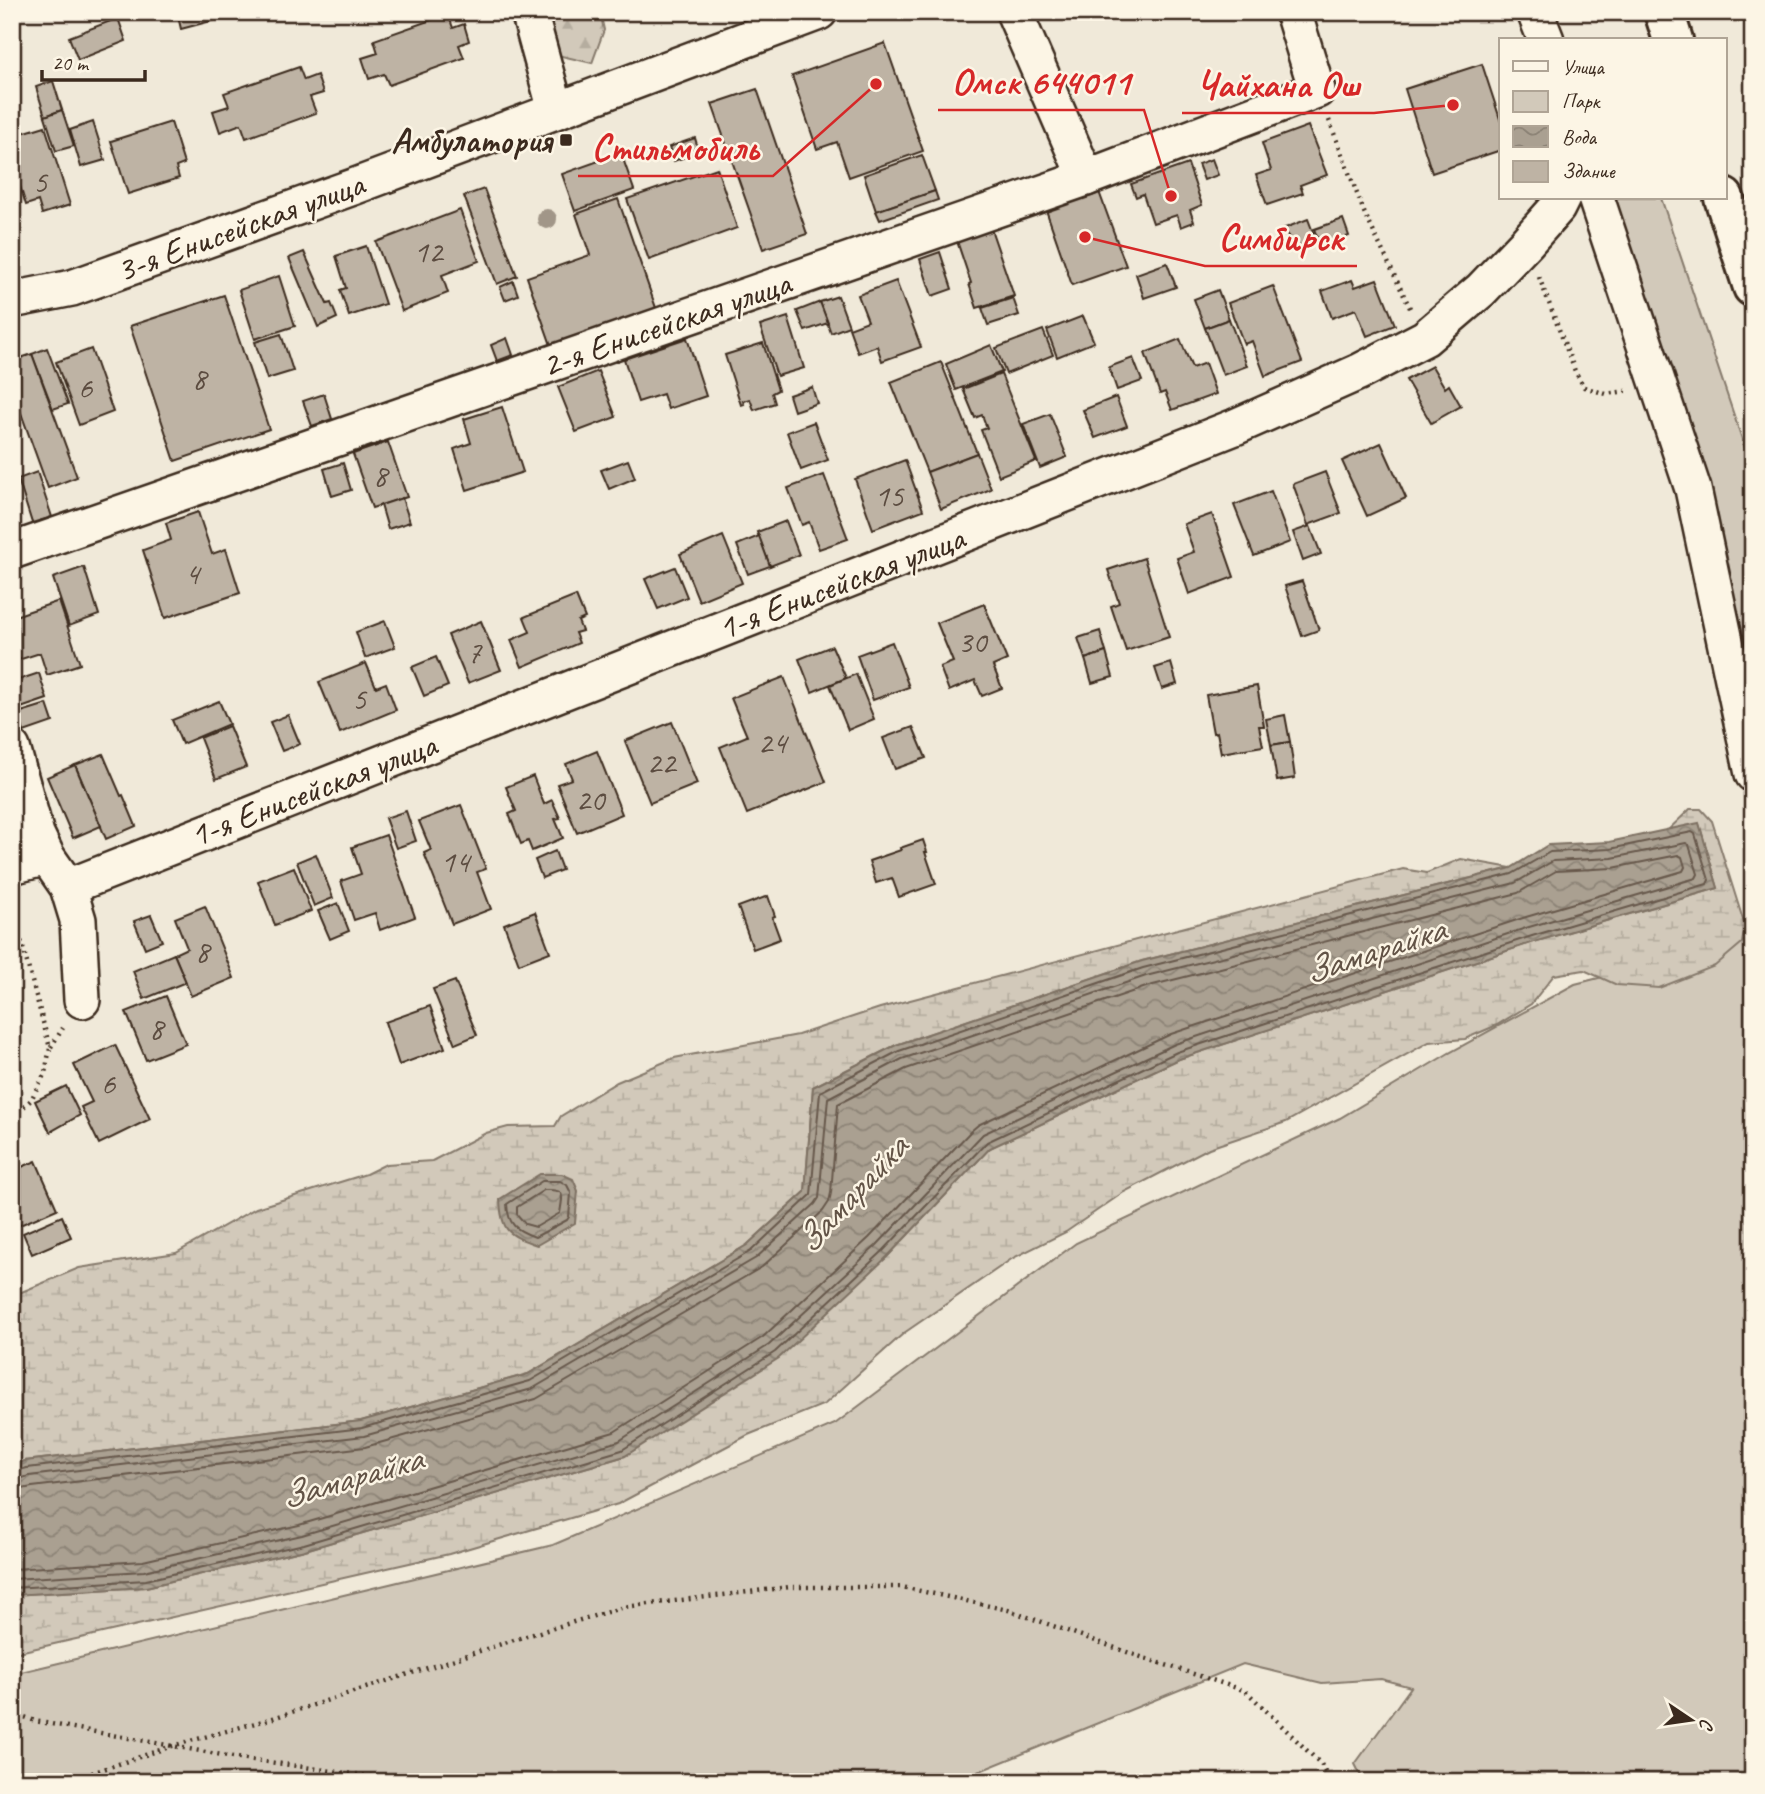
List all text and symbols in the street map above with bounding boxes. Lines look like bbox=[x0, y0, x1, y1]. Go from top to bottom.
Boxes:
scale bar bbox=[42, 38, 145, 82]
legend bbox=[1499, 38, 1726, 200]
text: 20 m bbox=[52, 50, 90, 76]
callout: Омск 644011 bbox=[938, 52, 1144, 110]
text: Улица bbox=[1562, 54, 1605, 80]
callout: Чайхана Ош bbox=[1182, 55, 1374, 113]
text: Омск 644011 bbox=[952, 58, 1134, 105]
text: Чайхана Ош bbox=[1196, 61, 1362, 108]
text: Парк bbox=[1562, 88, 1602, 114]
place label: Амбулатория bbox=[391, 118, 555, 163]
callout: Стильмобиль bbox=[578, 118, 773, 176]
text: Стильмобиль bbox=[591, 124, 761, 171]
text: Вода bbox=[1562, 124, 1598, 150]
marker: Амбулатория bbox=[558, 132, 574, 148]
text: Здание bbox=[1562, 158, 1616, 184]
house number: 5 bbox=[33, 161, 49, 202]
street label: 3-я Енисейская улица bbox=[110, 161, 372, 293]
callout: Симбирск bbox=[1205, 208, 1357, 266]
text: Симбирск bbox=[1219, 214, 1347, 261]
house number: 12 bbox=[414, 231, 445, 272]
street label: 2-я Енисейская улица bbox=[536, 260, 798, 388]
house number: 8 bbox=[192, 358, 209, 399]
house number: 6 bbox=[78, 367, 94, 408]
house number: 8 bbox=[373, 455, 390, 496]
house number: 15 bbox=[875, 475, 905, 516]
street label: 1-я Енисейская улица bbox=[711, 515, 972, 651]
house number: 4 bbox=[185, 553, 203, 594]
house number: 30 bbox=[958, 621, 989, 662]
house number: 7 bbox=[467, 632, 483, 673]
house number: 5 bbox=[352, 678, 368, 719]
street label: 1-я Енисейская улица bbox=[183, 722, 444, 858]
house number: 24 bbox=[758, 722, 790, 763]
house number: 22 bbox=[647, 742, 678, 783]
house number: 20 bbox=[576, 779, 607, 820]
house number: 14 bbox=[441, 841, 473, 882]
water label: Замарайка bbox=[1298, 904, 1454, 995]
house number: 8 bbox=[195, 931, 212, 972]
house number: 8 bbox=[149, 1008, 166, 1049]
house number: 6 bbox=[101, 1063, 117, 1104]
water label: Замарайка bbox=[784, 1122, 920, 1263]
water label: Замарайка bbox=[275, 1433, 431, 1520]
north arrow bbox=[1656, 1686, 1726, 1756]
text: С bbox=[1693, 1716, 1719, 1733]

